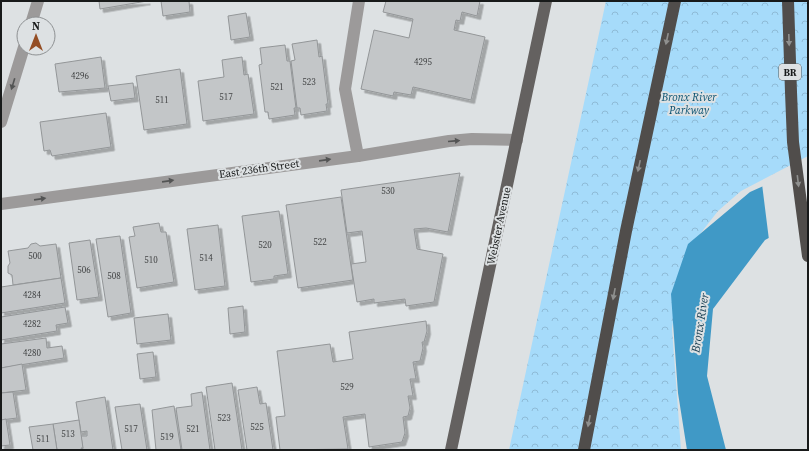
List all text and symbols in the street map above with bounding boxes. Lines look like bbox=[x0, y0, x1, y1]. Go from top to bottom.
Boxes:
north arrow bbox=[16, 16, 56, 56]
text: N bbox=[32, 19, 40, 34]
one-way arrow bbox=[663, 33, 669, 45]
one-way arrow bbox=[786, 34, 792, 47]
house number: 4295 bbox=[414, 56, 432, 68]
road number: BR bbox=[779, 64, 801, 80]
house number: 4296 bbox=[71, 70, 89, 82]
house number: 523 bbox=[302, 76, 316, 88]
one-way arrow bbox=[10, 78, 16, 90]
house number: 521 bbox=[270, 81, 284, 93]
park label: Bronx River Parkway bbox=[661, 90, 717, 118]
house number: 517 bbox=[219, 91, 233, 103]
house number: 511 bbox=[155, 94, 169, 106]
one-way arrow bbox=[448, 138, 460, 144]
street label: East 236th Street bbox=[218, 156, 300, 182]
one-way arrow bbox=[319, 157, 331, 163]
one-way arrow bbox=[636, 160, 642, 172]
one-way arrow bbox=[795, 175, 801, 187]
one-way arrow bbox=[162, 178, 175, 184]
house number: 530 bbox=[381, 185, 395, 197]
street label: Webster Avenue bbox=[483, 185, 515, 266]
one-way arrow bbox=[34, 196, 46, 202]
house number: 522 bbox=[313, 236, 327, 248]
house number: 520 bbox=[258, 239, 272, 251]
house number: 500 bbox=[28, 250, 42, 262]
house number: 514 bbox=[199, 252, 213, 264]
house number: 510 bbox=[144, 254, 158, 266]
house number: 506 bbox=[77, 264, 91, 276]
house number: 508 bbox=[107, 270, 121, 282]
one-way arrow bbox=[610, 287, 616, 300]
house number: 4284 bbox=[23, 289, 41, 301]
water label: Bronx River bbox=[687, 291, 713, 355]
house number: 4282 bbox=[23, 318, 41, 330]
house number: 4280 bbox=[23, 347, 41, 359]
house number: 529 bbox=[340, 381, 354, 393]
house number: 523 bbox=[217, 412, 231, 424]
one-way arrow bbox=[586, 415, 592, 427]
house number: 525 bbox=[250, 421, 264, 433]
house number: 517 bbox=[124, 423, 138, 435]
house number: 521 bbox=[186, 423, 200, 435]
house number: 513 bbox=[61, 428, 75, 440]
house number: 519 bbox=[160, 431, 174, 443]
house number: 511 bbox=[36, 433, 50, 445]

